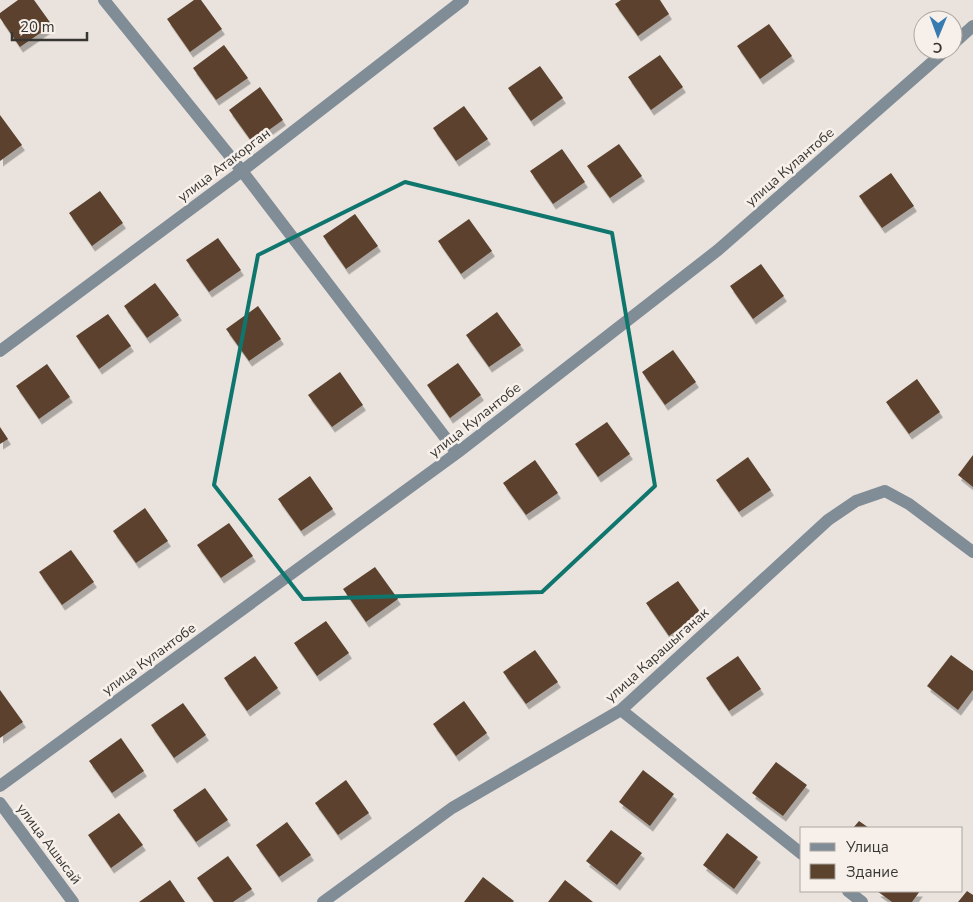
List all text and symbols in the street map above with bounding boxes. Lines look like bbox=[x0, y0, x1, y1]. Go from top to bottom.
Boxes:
scale bar bbox=[12, 10, 88, 42]
north arrow bbox=[913, 10, 963, 60]
text: 20 m bbox=[20, 17, 55, 37]
text: С bbox=[932, 38, 943, 57]
street label: улица Кулантобе bbox=[742, 123, 838, 211]
street label: улица Атакорган bbox=[174, 124, 274, 206]
street label: улица Кулантобе bbox=[425, 378, 525, 462]
street label: улица Карашыганак bbox=[601, 603, 713, 707]
street label: улица Кулантобе bbox=[98, 619, 200, 699]
street label: улица Ашысай bbox=[12, 800, 86, 888]
legend bbox=[800, 827, 963, 892]
text: Улица bbox=[845, 837, 889, 857]
text: Здание bbox=[846, 862, 898, 882]

